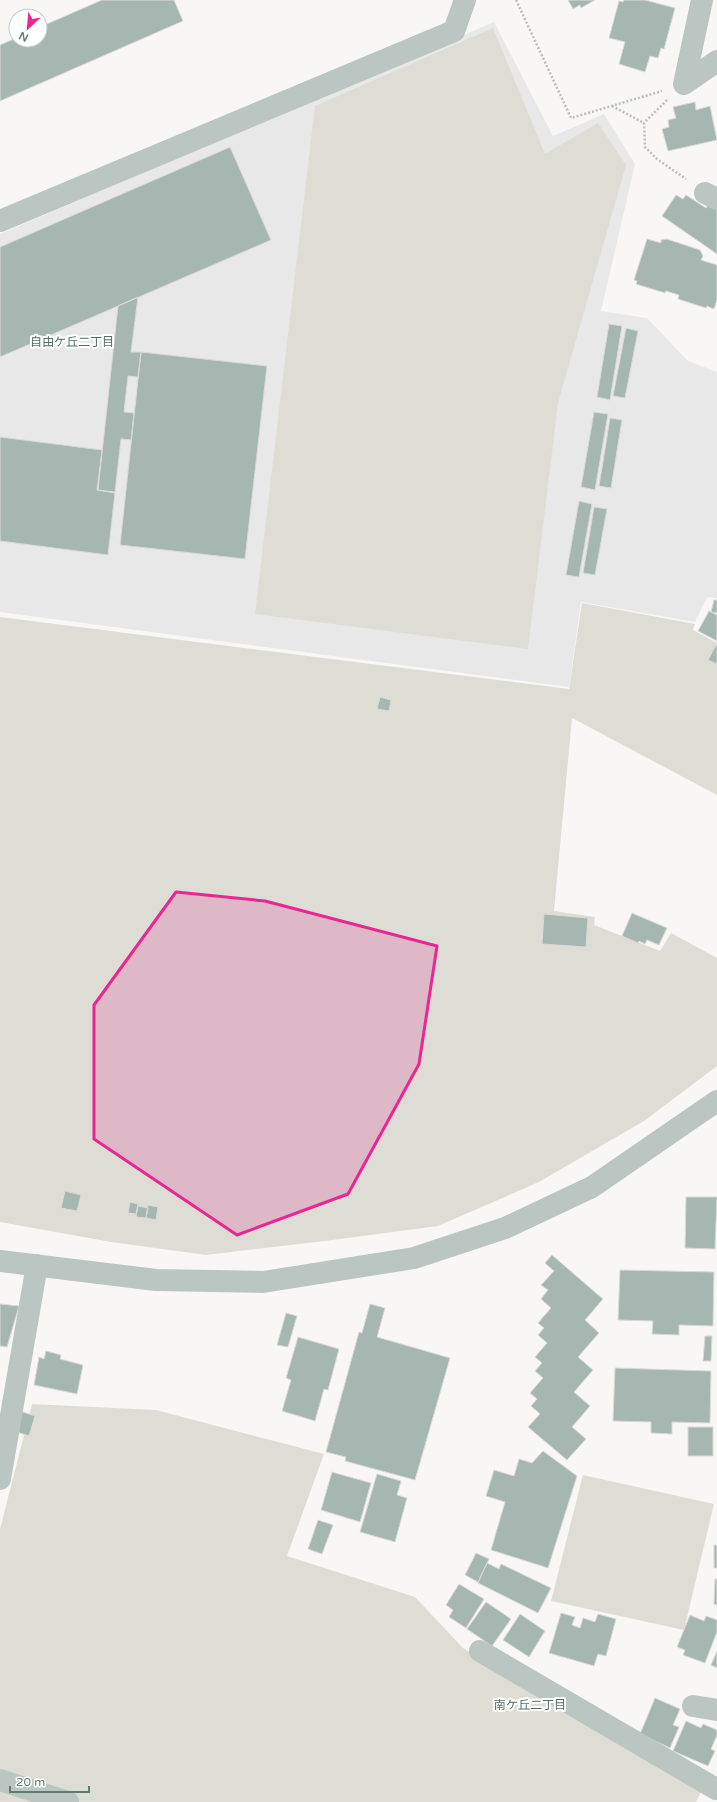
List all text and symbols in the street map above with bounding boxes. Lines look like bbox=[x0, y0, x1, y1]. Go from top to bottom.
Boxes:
north arrow bbox=[8, 8, 48, 48]
text: N bbox=[17, 29, 31, 44]
district label: 自由ケ丘二丁目 bbox=[30, 335, 114, 349]
district label: 南ケ丘二丁目 bbox=[494, 1698, 566, 1712]
scale bar bbox=[10, 1768, 89, 1794]
text: 20 m bbox=[16, 1775, 45, 1789]

